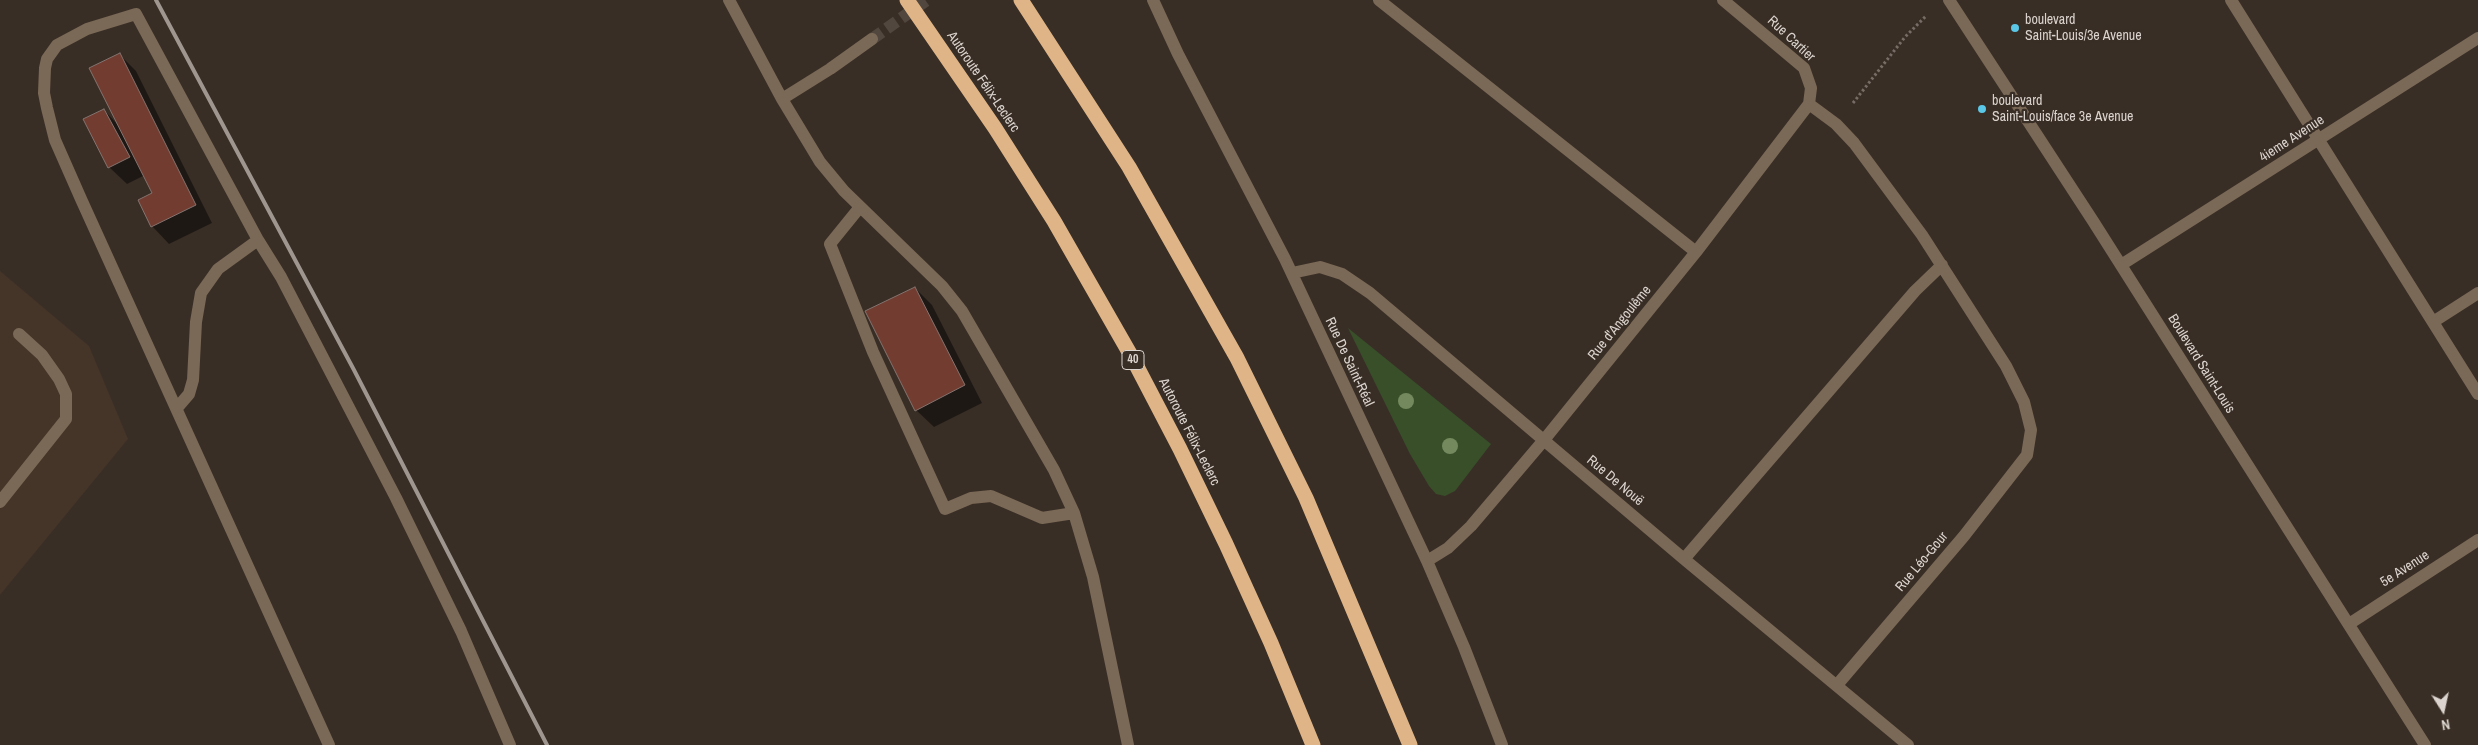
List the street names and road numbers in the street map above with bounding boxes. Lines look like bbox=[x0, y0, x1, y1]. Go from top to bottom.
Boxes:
street label: Rue Cartier bbox=[1764, 13, 1818, 65]
street label: Autoroute Félix-Leclerc bbox=[943, 28, 1023, 136]
street label: 4ieme Avenue bbox=[2256, 112, 2328, 166]
street label: Rue d'Angoulême bbox=[1585, 282, 1655, 364]
street label: Boulevard Saint-Louis bbox=[2164, 311, 2238, 417]
street label: Rue De Saint-Réal bbox=[1321, 315, 1377, 409]
road number: 40 bbox=[1122, 350, 1144, 370]
street label: Autoroute Félix-Leclerc bbox=[1155, 376, 1223, 488]
street label: Rue De Nouë bbox=[1583, 452, 1647, 510]
street label: Rue Léo-Gour bbox=[1892, 529, 1952, 595]
street label: 5e Avenue bbox=[2377, 547, 2433, 591]

